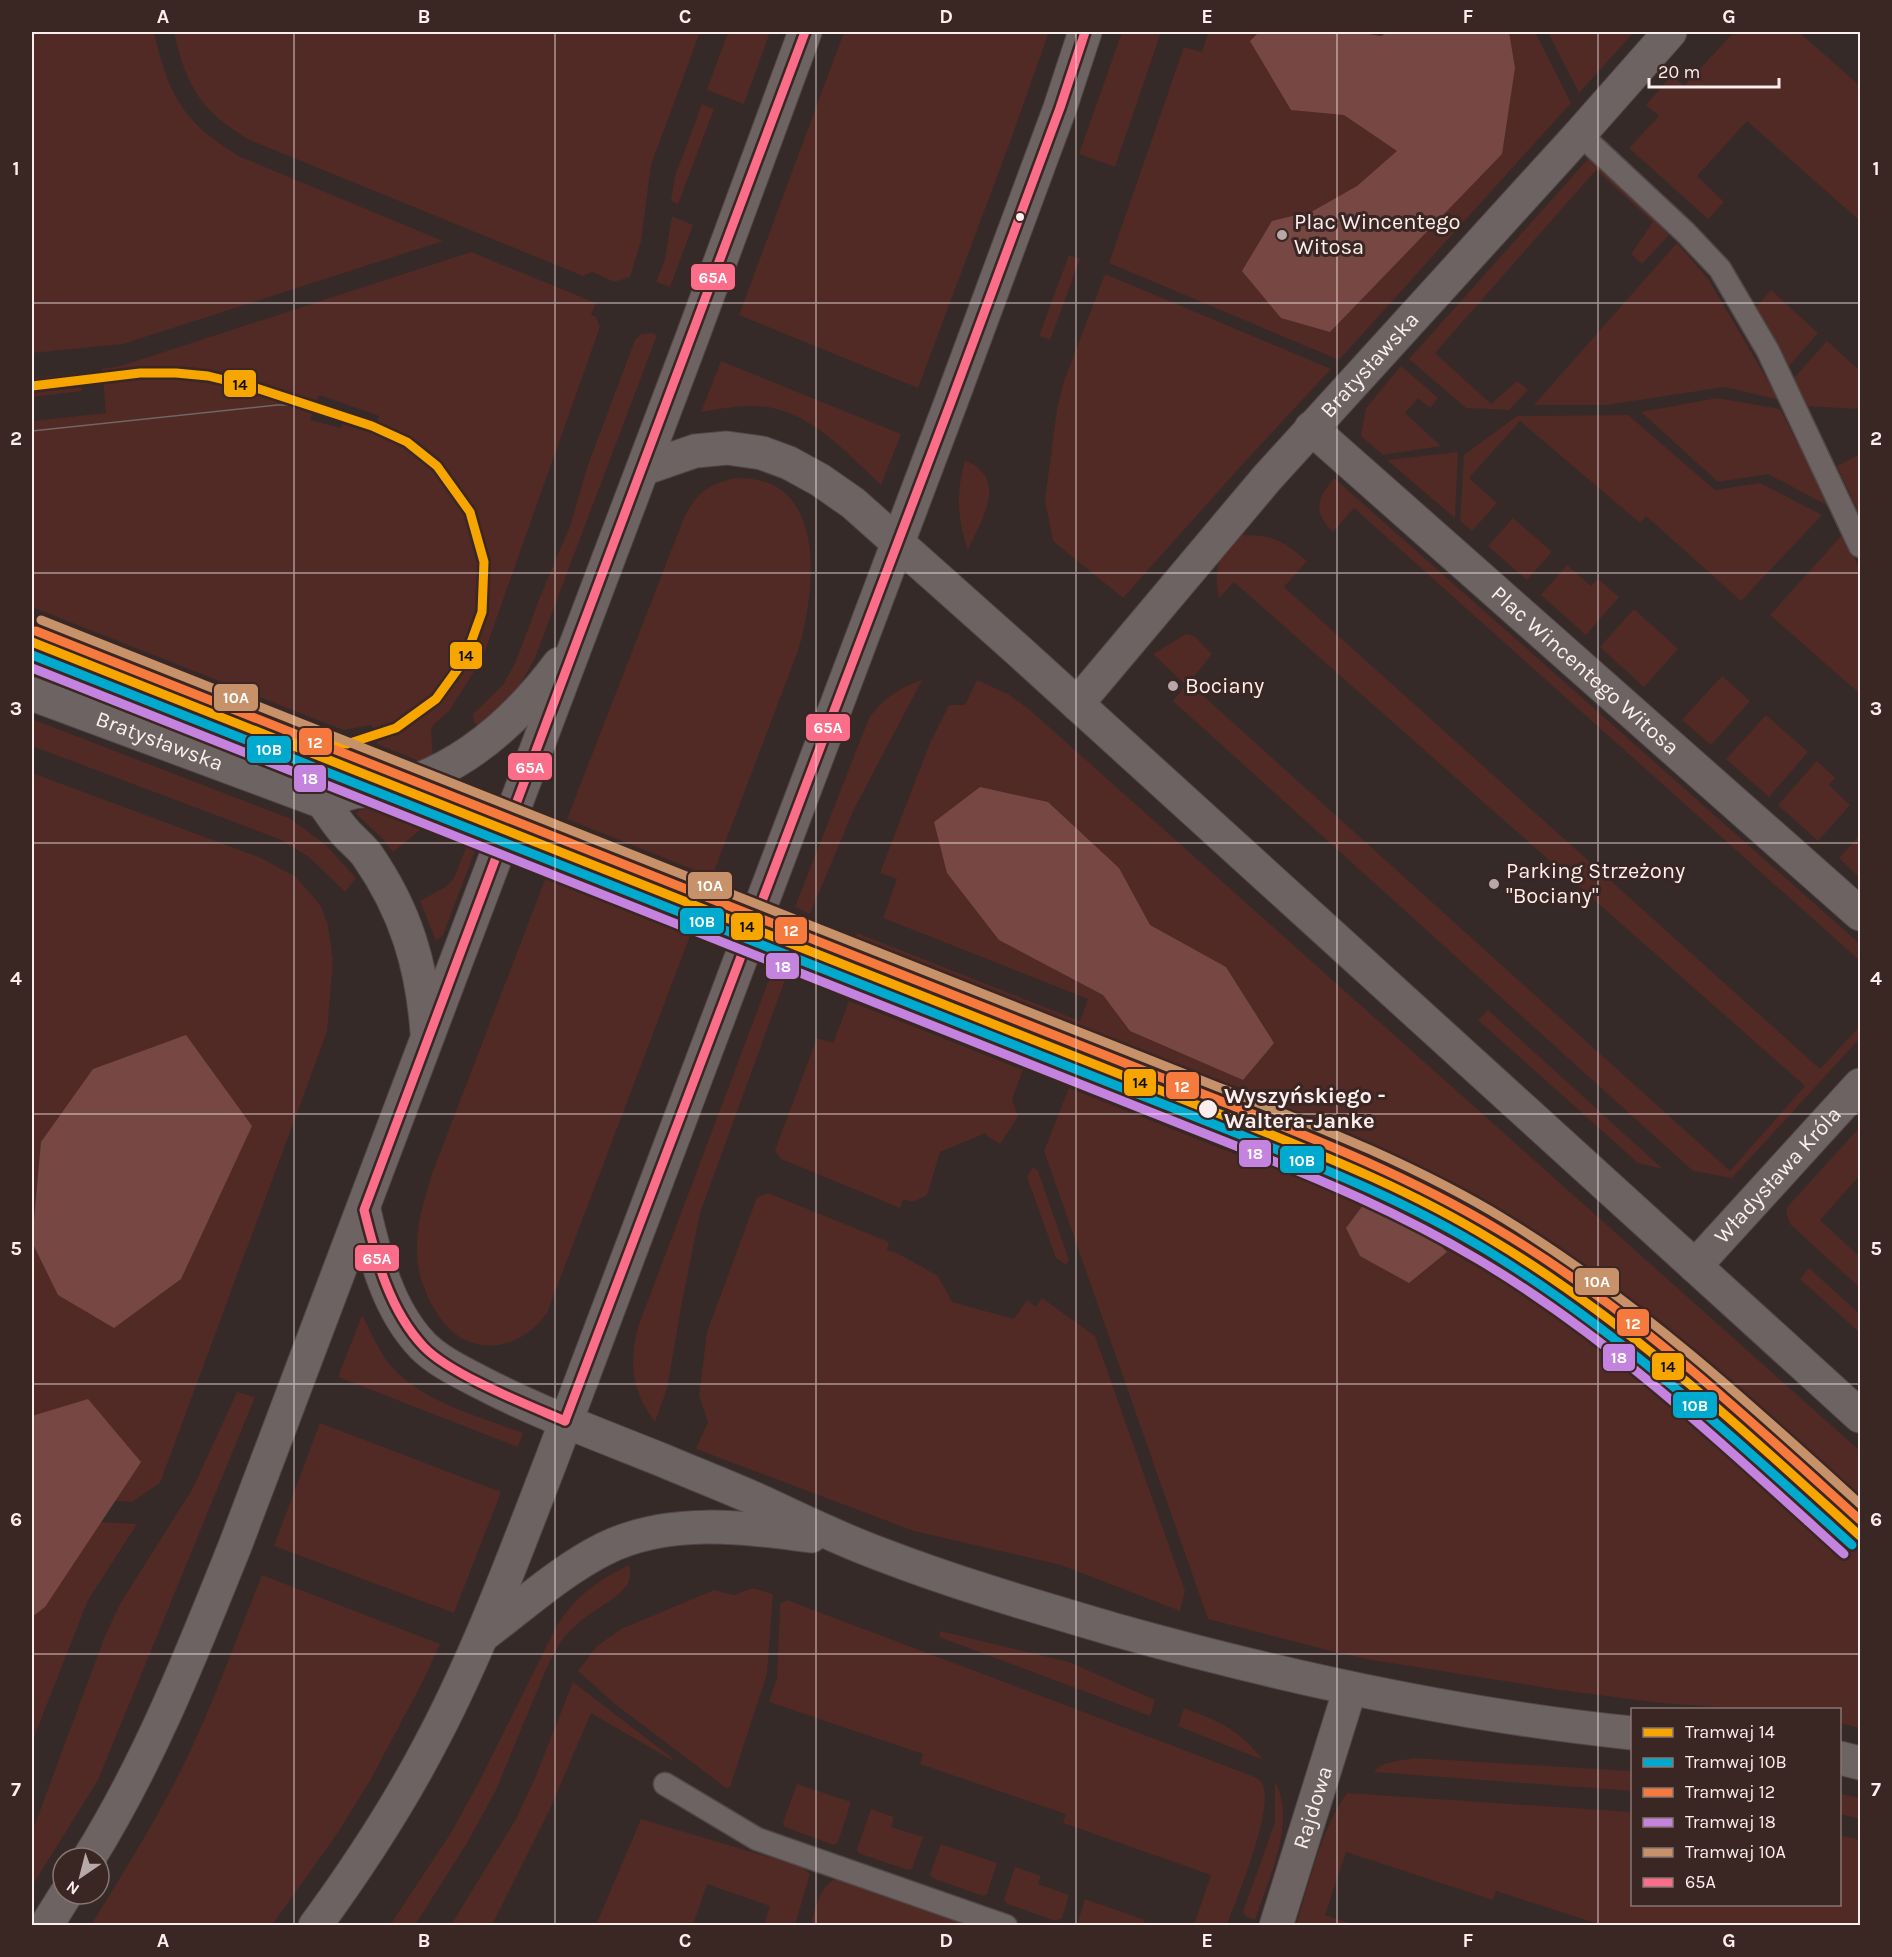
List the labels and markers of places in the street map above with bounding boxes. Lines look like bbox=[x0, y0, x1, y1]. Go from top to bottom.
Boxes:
place label: Plac Wincentego Witosa bbox=[1294, 209, 1460, 260]
unlabelled marker bbox=[1014, 211, 1026, 223]
marker: Plac Wincentego Witosa bbox=[1275, 228, 1289, 242]
place label: Bociany bbox=[1185, 673, 1264, 699]
marker: Bociany bbox=[1166, 679, 1180, 693]
place label: Parking Strzeżony "Bociany" bbox=[1506, 858, 1685, 909]
marker: Parking Strzeżony "Bociany" bbox=[1487, 877, 1501, 891]
place label: Wyszyńskiego - Waltera-Janke bbox=[1224, 1083, 1386, 1134]
marker: Wyszyńskiego - Waltera-Janke bbox=[1197, 1098, 1219, 1120]

